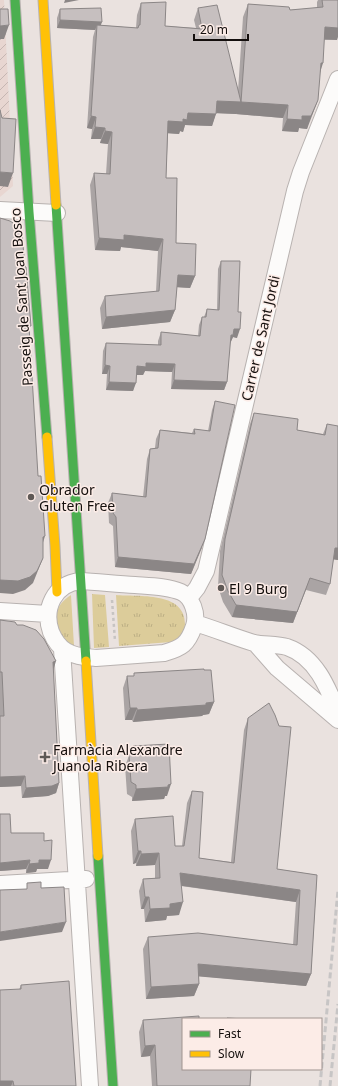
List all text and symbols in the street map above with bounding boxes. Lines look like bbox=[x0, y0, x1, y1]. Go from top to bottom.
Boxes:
scale bar bbox=[194, 16, 248, 42]
text: 20 m bbox=[200, 21, 228, 38]
street label: Passeig de Sant Joan Bosco bbox=[5, 207, 37, 387]
street label: Carrer de Sant Jordi bbox=[236, 273, 284, 403]
place label: Obrador Gluten Free bbox=[39, 480, 115, 515]
marker: Obrador Gluten Free bbox=[26, 492, 36, 502]
place label: El 9 Burg bbox=[229, 579, 288, 598]
marker: El 9 Burg bbox=[216, 583, 226, 593]
place label: Farmàcia Alexandre Juanola Ribera bbox=[51, 740, 183, 775]
marker: Farmàcia Alexandre Juanola Ribera bbox=[40, 752, 50, 762]
legend bbox=[182, 1018, 322, 1070]
text: Fast bbox=[218, 1025, 242, 1042]
text: Slow bbox=[218, 1045, 245, 1062]

